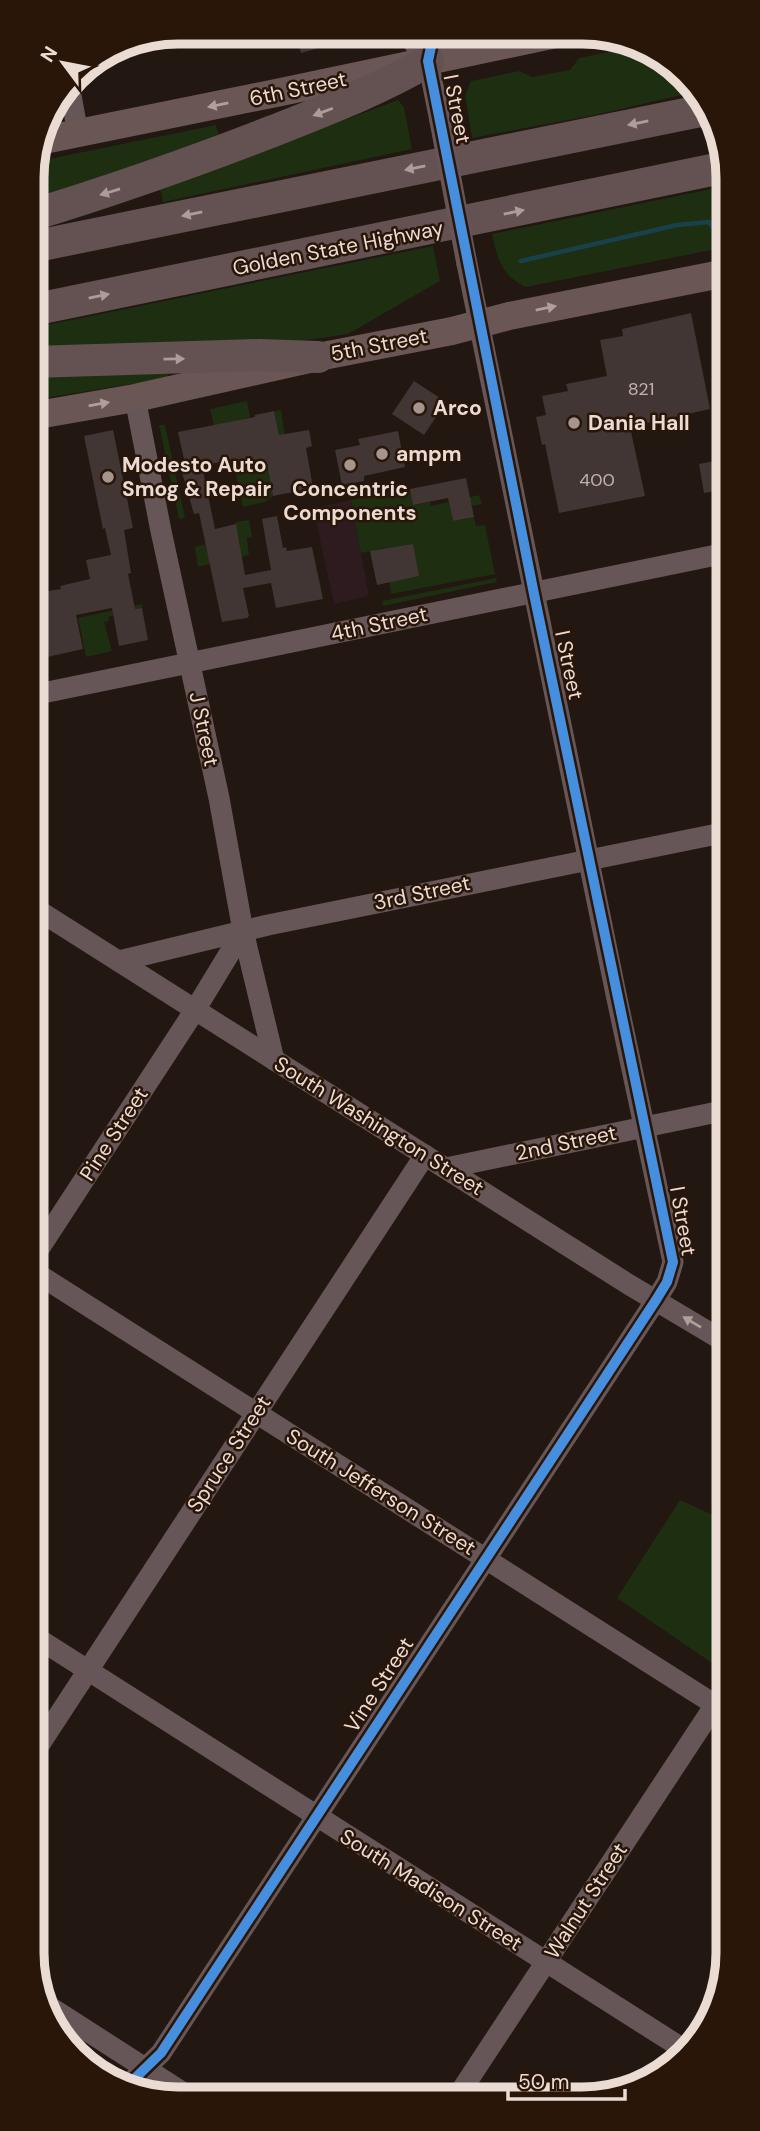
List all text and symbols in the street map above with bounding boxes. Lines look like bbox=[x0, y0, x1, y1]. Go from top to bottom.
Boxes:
north arrow bbox=[28, 28, 98, 98]
text: N bbox=[35, 42, 63, 67]
street label: 6th Street bbox=[247, 65, 349, 113]
street label: I Street bbox=[437, 72, 477, 146]
one-way arrow bbox=[207, 100, 229, 111]
one-way arrow bbox=[312, 106, 333, 117]
one-way arrow bbox=[627, 118, 649, 129]
one-way arrow bbox=[404, 163, 426, 174]
one-way arrow bbox=[99, 187, 120, 197]
one-way arrow bbox=[503, 206, 525, 217]
one-way arrow bbox=[181, 209, 203, 220]
street label: Golden State Highway bbox=[230, 214, 446, 282]
one-way arrow bbox=[88, 291, 110, 302]
one-way arrow bbox=[535, 303, 557, 314]
street label: 5th Street bbox=[328, 322, 430, 368]
one-way arrow bbox=[163, 353, 185, 364]
house number: 821 bbox=[628, 377, 654, 401]
place label: Arco bbox=[433, 394, 482, 422]
one-way arrow bbox=[88, 398, 110, 409]
marker: Arco bbox=[411, 400, 427, 416]
place label: Dania Hall bbox=[588, 409, 690, 437]
marker: Dania Hall bbox=[566, 415, 582, 431]
place label: ampm bbox=[396, 440, 462, 468]
marker: ampm bbox=[374, 446, 390, 462]
place label: Modesto Auto Smog & Repair bbox=[122, 451, 271, 503]
marker: Concentric Components bbox=[342, 457, 358, 473]
house number: 400 bbox=[579, 468, 615, 492]
marker: Modesto Auto Smog & Repair bbox=[100, 469, 116, 485]
place label: Concentric Components bbox=[283, 475, 417, 527]
street label: 4th Street bbox=[328, 600, 430, 648]
street label: I Street bbox=[548, 628, 590, 702]
street label: J Street bbox=[182, 689, 226, 769]
street label: 3rd Street bbox=[371, 869, 473, 917]
street label: South Washington Street bbox=[269, 1050, 489, 1202]
street label: Pine Street bbox=[73, 1082, 155, 1186]
street label: 2nd Street bbox=[513, 1119, 619, 1167]
street label: I Street bbox=[663, 1184, 703, 1258]
one-way arrow bbox=[682, 1315, 701, 1328]
street label: Spruce Street bbox=[181, 1390, 277, 1518]
street label: South Jefferson Street bbox=[281, 1422, 481, 1562]
street label: Vine Street bbox=[338, 1632, 420, 1738]
street label: South Madison Street bbox=[335, 1822, 527, 1958]
street label: Walnut Street bbox=[538, 1838, 634, 1964]
scale bar bbox=[508, 2058, 625, 2102]
text: 50 m bbox=[518, 2068, 569, 2096]

